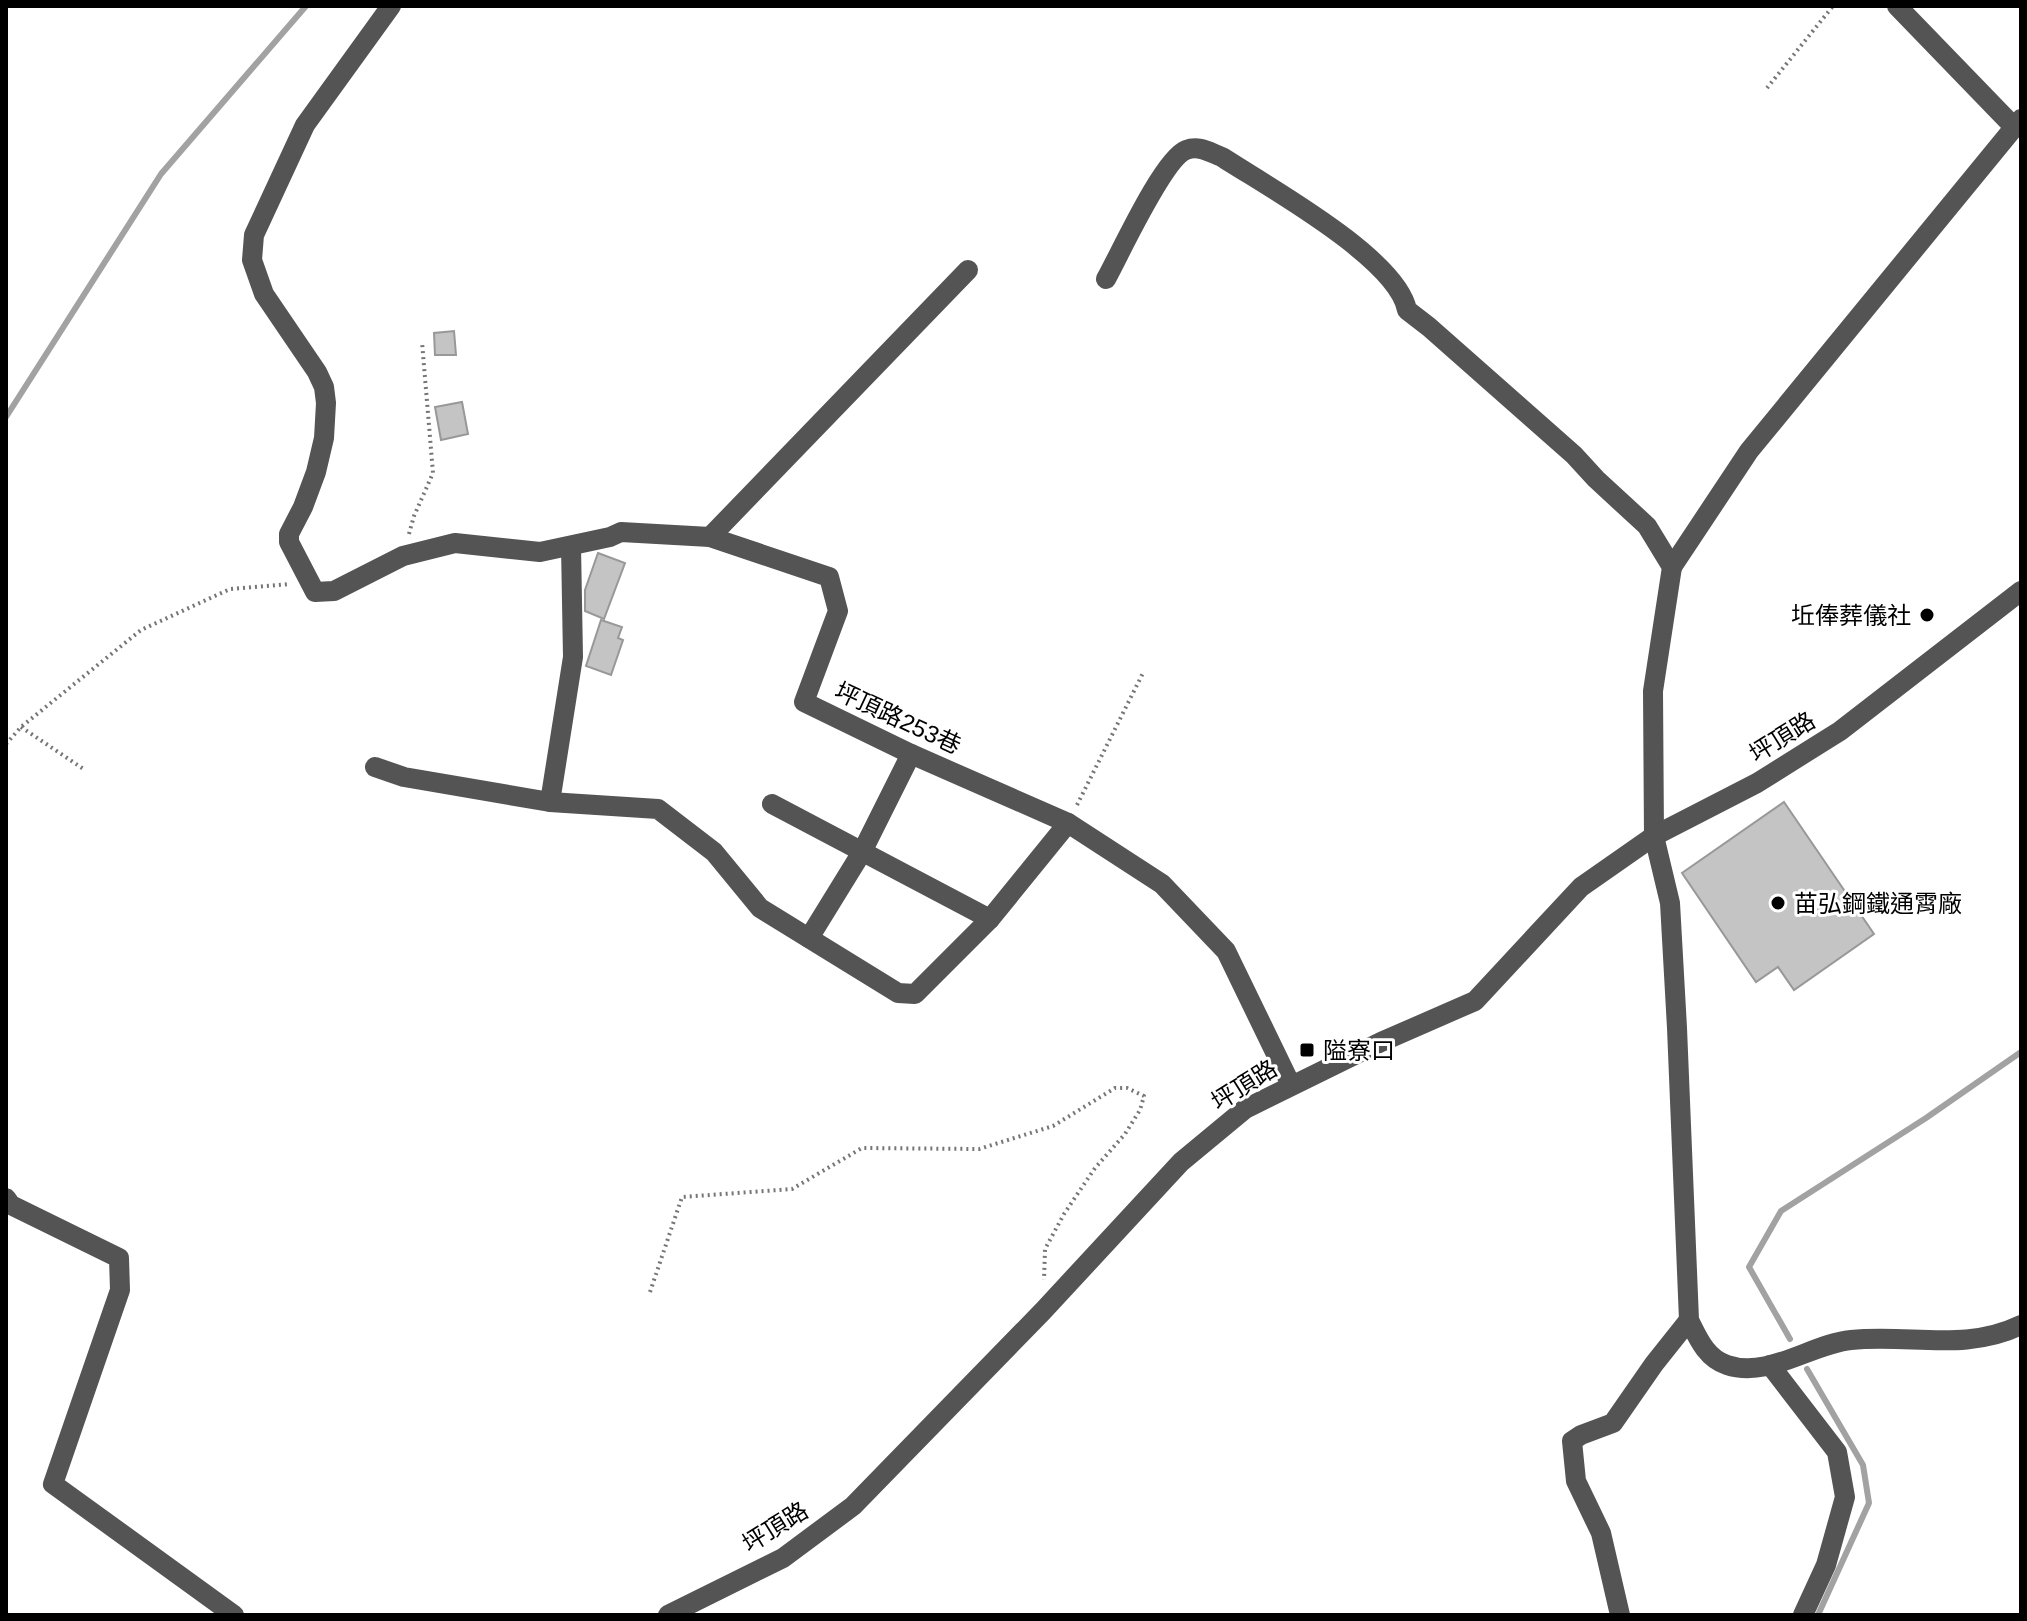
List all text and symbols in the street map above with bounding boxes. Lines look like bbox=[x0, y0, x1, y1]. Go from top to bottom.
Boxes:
place label: 坵俸葬儀社 bbox=[1791, 602, 1911, 629]
marker: 坵俸葬儀社 bbox=[1918, 606, 1936, 624]
street label: 坪頂路253巷 bbox=[831, 677, 965, 759]
street label: 坪頂路 bbox=[1744, 706, 1820, 768]
place label: 苗弘鋼鐵通霄廠 bbox=[1794, 890, 1962, 917]
marker: 苗弘鋼鐵通霄廠 bbox=[1769, 894, 1787, 912]
place label: 隘寮口 bbox=[1323, 1037, 1395, 1064]
marker: 隘寮口 bbox=[1298, 1041, 1316, 1059]
street label: 坪頂路 bbox=[1206, 1054, 1282, 1116]
street label: 坪頂路 bbox=[737, 1496, 813, 1558]

